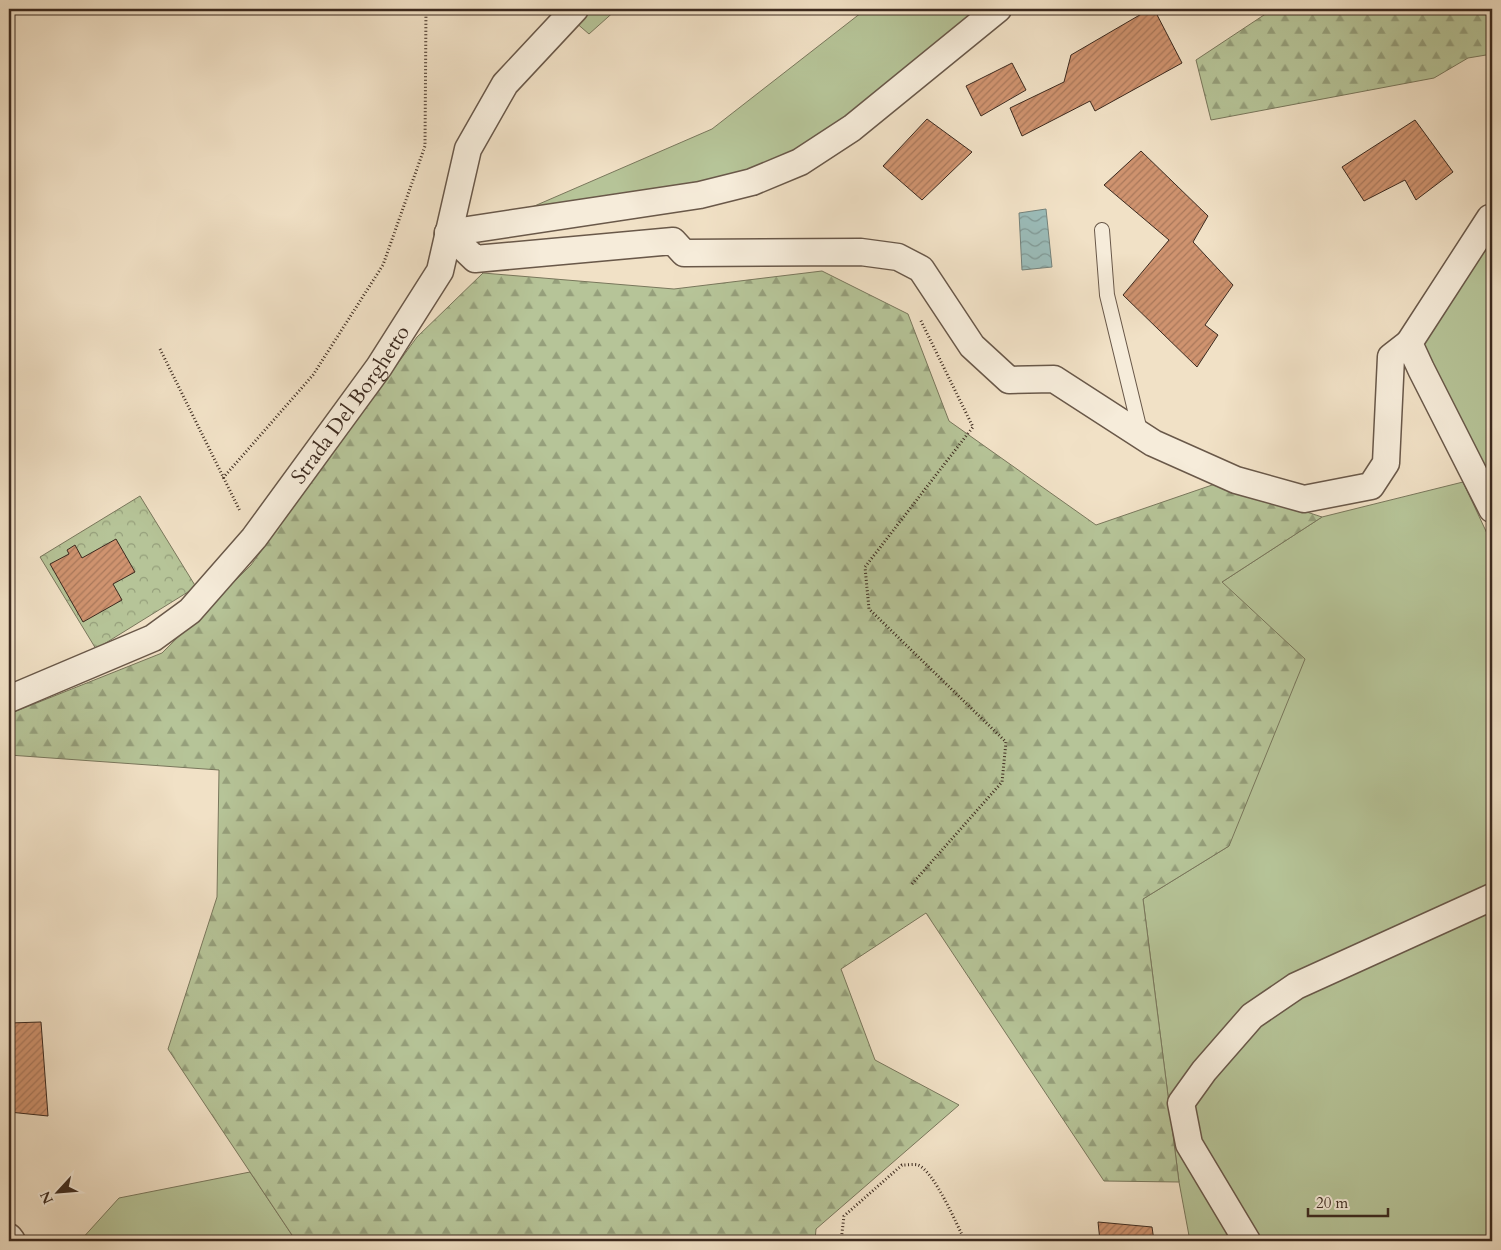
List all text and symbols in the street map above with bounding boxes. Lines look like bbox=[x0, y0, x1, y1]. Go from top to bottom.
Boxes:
street label: Strada Del Borghetto bbox=[284, 320, 417, 490]
north arrow bbox=[32, 1168, 82, 1218]
scale bar bbox=[1308, 1185, 1388, 1217]
text: N bbox=[36, 1188, 58, 1207]
text: 20 m bbox=[1316, 1193, 1348, 1213]

